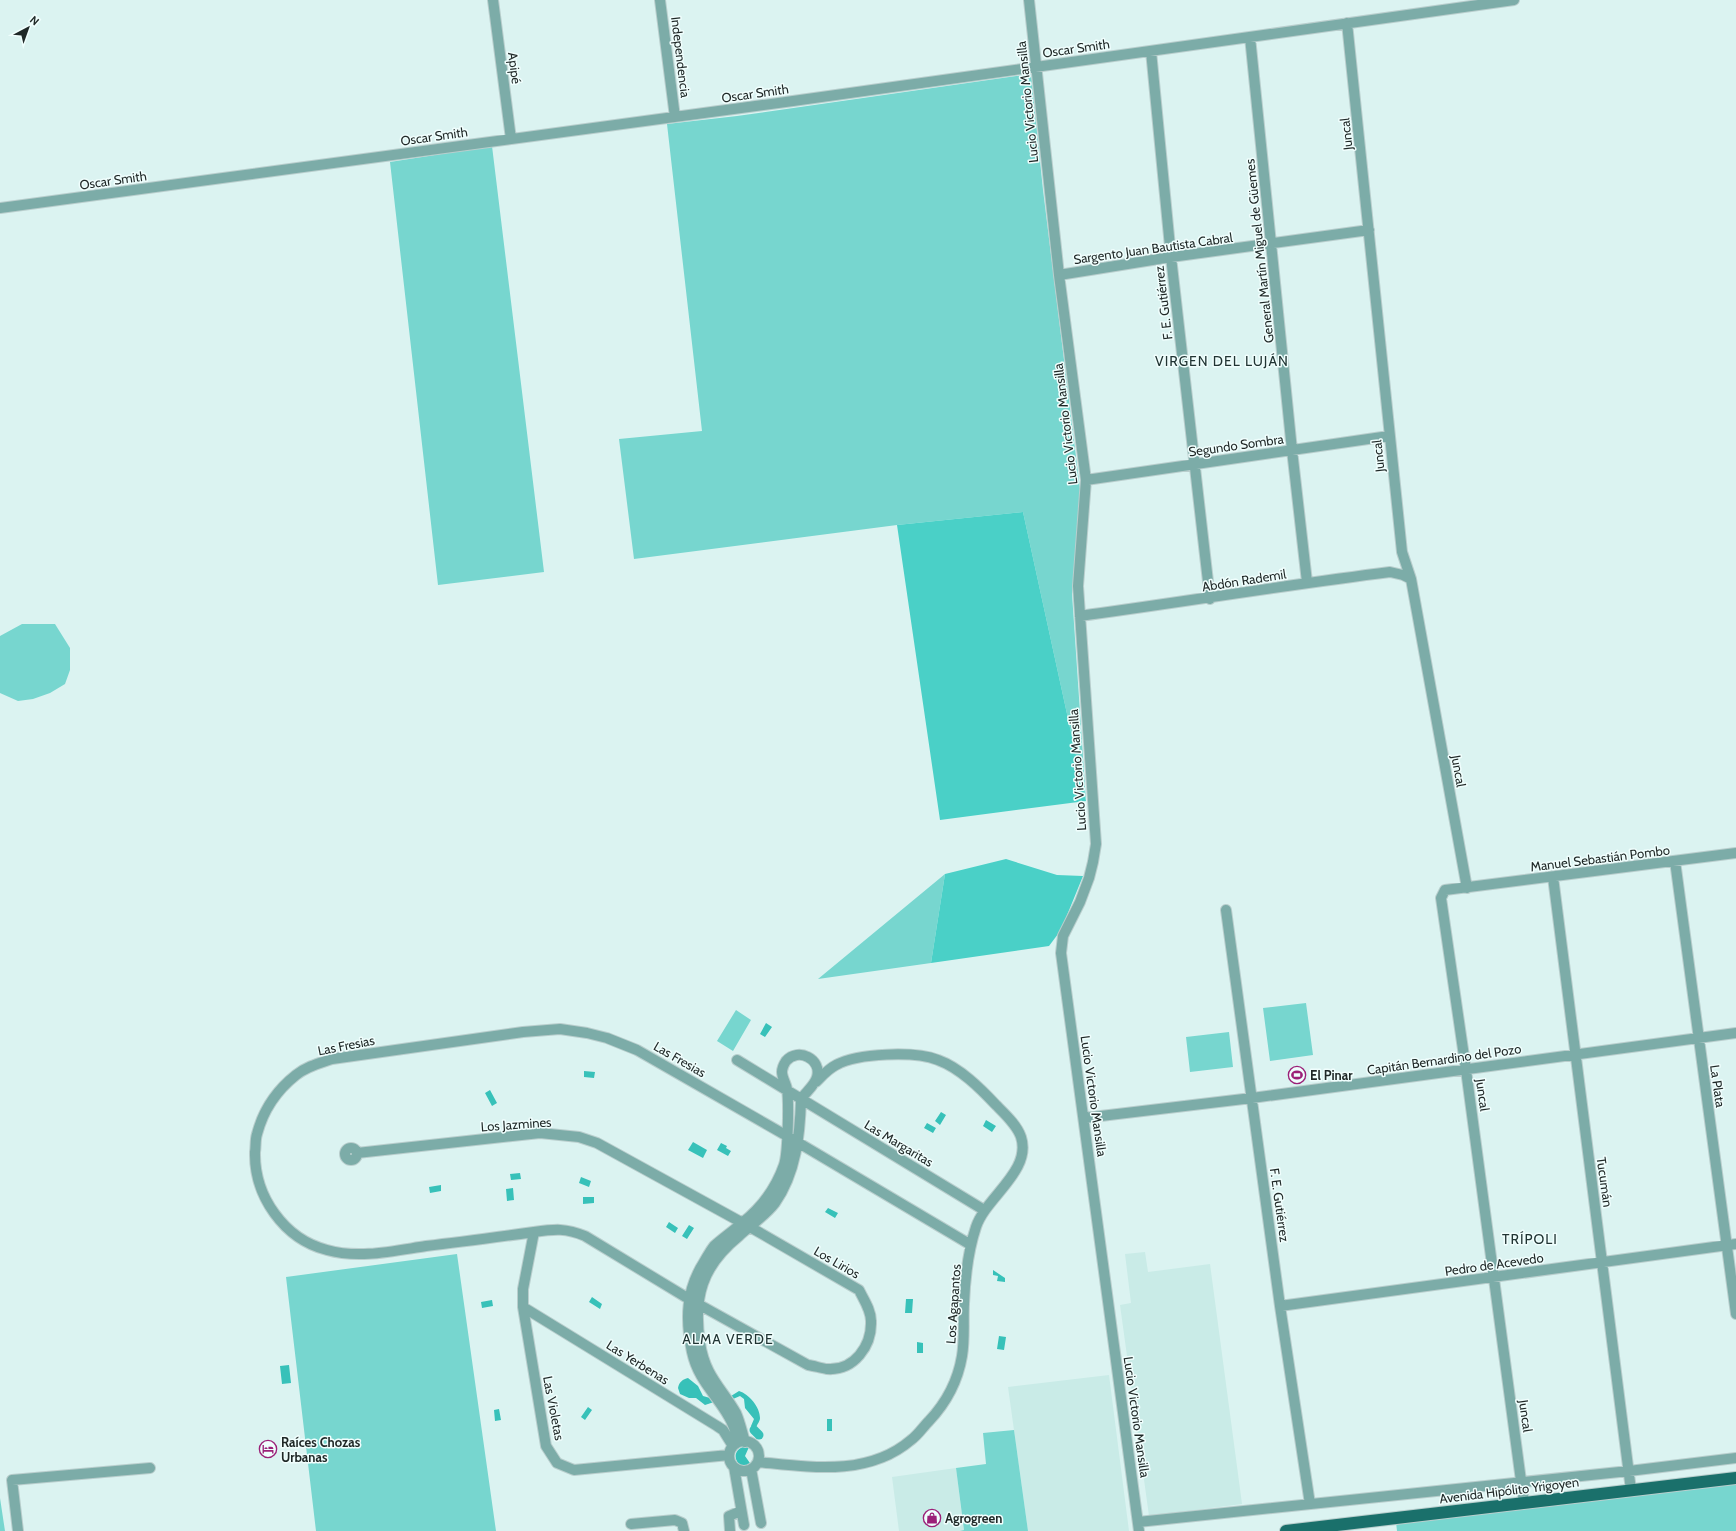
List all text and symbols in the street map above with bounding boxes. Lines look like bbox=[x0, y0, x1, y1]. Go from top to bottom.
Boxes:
north arrow bbox=[8, 8, 48, 48]
text: N bbox=[27, 13, 42, 28]
street label: Independencia bbox=[668, 16, 694, 99]
street label: Oscar Smith bbox=[1041, 35, 1111, 61]
street label: Lucio Victorio Mansilla bbox=[1013, 40, 1041, 164]
street label: Apipé bbox=[505, 51, 525, 85]
street label: Oscar Smith bbox=[720, 80, 790, 106]
street label: Juncal bbox=[1336, 117, 1356, 152]
street label: Oscar Smith bbox=[399, 123, 469, 149]
street label: General Martín Miguel de Güemes bbox=[1241, 157, 1277, 344]
street label: Oscar Smith bbox=[78, 167, 148, 193]
street label: Sargento Juan Bautista Cabral bbox=[1072, 229, 1234, 267]
street label: F. E. Gutiérrez bbox=[1151, 265, 1175, 341]
district label: VIRGEN DEL LUJÁN bbox=[1155, 352, 1289, 370]
street label: Lucio Victorio Mansilla bbox=[1050, 362, 1080, 486]
street label: Segundo Sombra bbox=[1187, 430, 1285, 460]
street label: Juncal bbox=[1368, 439, 1388, 474]
street label: Abdón Rademil bbox=[1201, 565, 1287, 595]
street label: Lucio Victorio Mansilla bbox=[1065, 708, 1089, 831]
street label: Juncal bbox=[1448, 753, 1470, 788]
street label: Manuel Sebastián Pombo bbox=[1529, 842, 1671, 874]
street label: Las Fresias bbox=[316, 1032, 376, 1058]
street label: Lucio Victorio Mansilla bbox=[1078, 1034, 1111, 1158]
street label: Las Fresias bbox=[651, 1038, 709, 1081]
street label: Capitán Bernardino del Pozo bbox=[1366, 1040, 1522, 1078]
street label: La Plata bbox=[1707, 1064, 1729, 1109]
sports icon: El Pinar bbox=[1287, 1065, 1307, 1085]
place label: El Pinar bbox=[1310, 1067, 1353, 1083]
street label: Juncal bbox=[1473, 1077, 1493, 1112]
street label: Los Jazmines bbox=[480, 1114, 553, 1134]
street label: Las Margaritas bbox=[862, 1116, 937, 1170]
street label: Tucumán bbox=[1594, 1156, 1616, 1208]
street label: F. E. Gutiérrez bbox=[1267, 1167, 1293, 1243]
district label: TRÍPOLI bbox=[1502, 1230, 1558, 1248]
street label: Los Lirios bbox=[811, 1242, 863, 1282]
street label: Pedro de Acevedo bbox=[1444, 1249, 1544, 1279]
street label: Los Agapantos bbox=[942, 1263, 964, 1344]
district label: ALMA VERDE bbox=[682, 1330, 774, 1348]
street label: Las Yerbenas bbox=[604, 1336, 673, 1388]
street label: Lucio Victorio Mansilla bbox=[1121, 1355, 1154, 1479]
street label: Las Violetas bbox=[540, 1375, 568, 1442]
street label: Juncal bbox=[1516, 1398, 1536, 1433]
place label: Raíces Chozas Urbanas bbox=[281, 1434, 361, 1465]
hotel icon: Raíces Chozas Urbanas bbox=[258, 1439, 278, 1459]
street label: Avenida Hipólito Yrigoyen bbox=[1438, 1473, 1580, 1507]
shop icon: Agrogreen bbox=[922, 1508, 942, 1528]
place label: Agrogreen bbox=[945, 1510, 1002, 1526]

